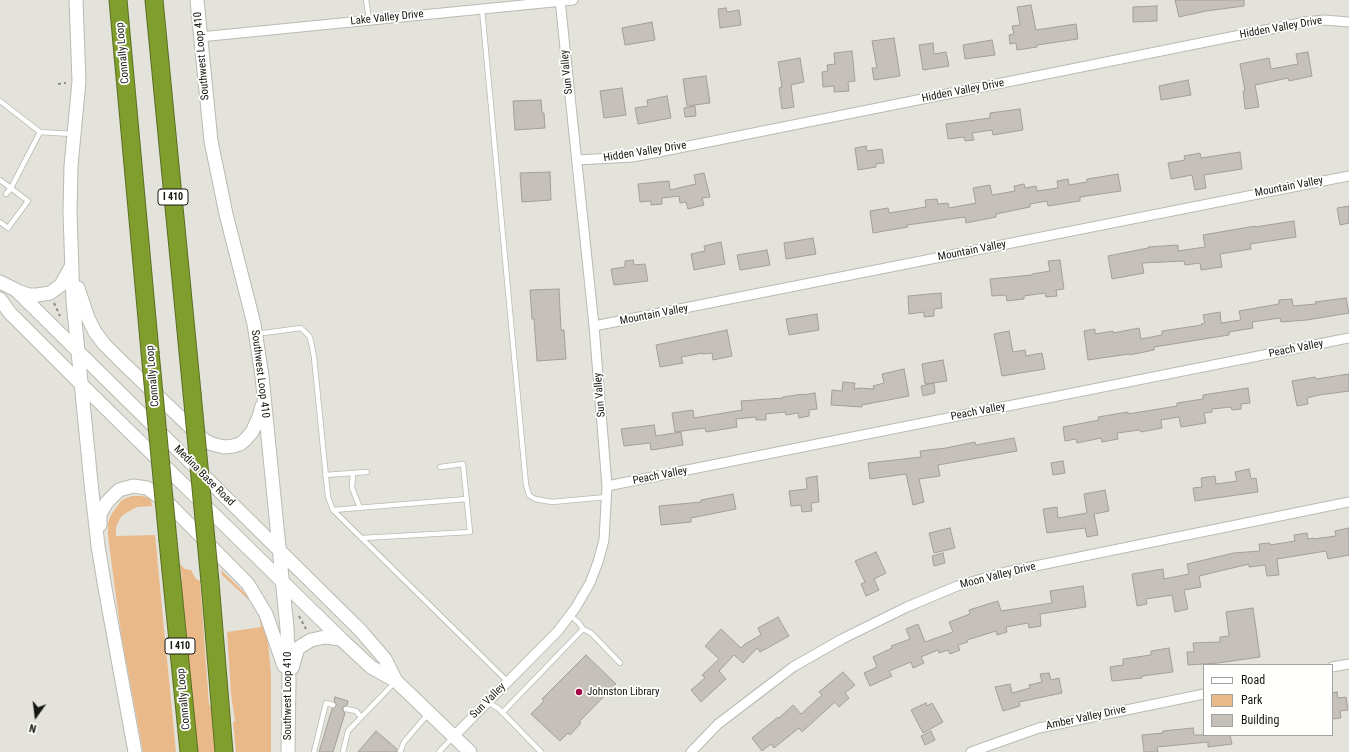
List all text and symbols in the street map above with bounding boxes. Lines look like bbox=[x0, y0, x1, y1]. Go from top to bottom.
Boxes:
street label: Lake Valley Drive bbox=[350, 8, 424, 28]
street label: Southwest Loop 410 bbox=[192, 11, 212, 101]
street label: Hidden Valley Drive bbox=[1239, 14, 1323, 42]
street label: Connally Loop bbox=[114, 22, 132, 84]
street label: Sun Valley bbox=[558, 49, 576, 95]
street label: Hidden Valley Drive bbox=[921, 77, 1005, 105]
street label: Hidden Valley Drive bbox=[603, 139, 687, 165]
street label: Mountain Valley bbox=[1254, 174, 1324, 200]
road number: I 410 bbox=[158, 189, 188, 205]
street label: Mountain Valley bbox=[937, 238, 1007, 264]
street label: Mountain Valley bbox=[619, 302, 689, 328]
street label: Southwest Loop 410 bbox=[248, 329, 272, 419]
street label: Peach Valley bbox=[1268, 337, 1324, 361]
street label: Connally Loop bbox=[144, 345, 162, 407]
street label: Sun Valley bbox=[591, 372, 609, 418]
street label: Peach Valley bbox=[950, 400, 1006, 424]
street label: Medina Base Road bbox=[171, 443, 237, 509]
street label: Peach Valley bbox=[632, 464, 688, 488]
street label: Moon Valley Drive bbox=[959, 560, 1037, 592]
road number: I 410 bbox=[165, 638, 195, 654]
street label: Southwest Loop 410 bbox=[281, 652, 295, 740]
legend bbox=[1203, 664, 1333, 736]
street label: Connally Loop bbox=[175, 668, 193, 730]
text: Road bbox=[1241, 673, 1265, 687]
street label: Sun Valley bbox=[468, 681, 508, 721]
place label: Johnston Library bbox=[587, 685, 660, 699]
marker: Johnston Library bbox=[574, 687, 584, 697]
text: Park bbox=[1241, 693, 1262, 707]
north arrow bbox=[16, 696, 56, 736]
street label: Amber Valley Drive bbox=[1045, 703, 1127, 733]
text: Building bbox=[1241, 713, 1279, 727]
text: N bbox=[28, 721, 38, 735]

